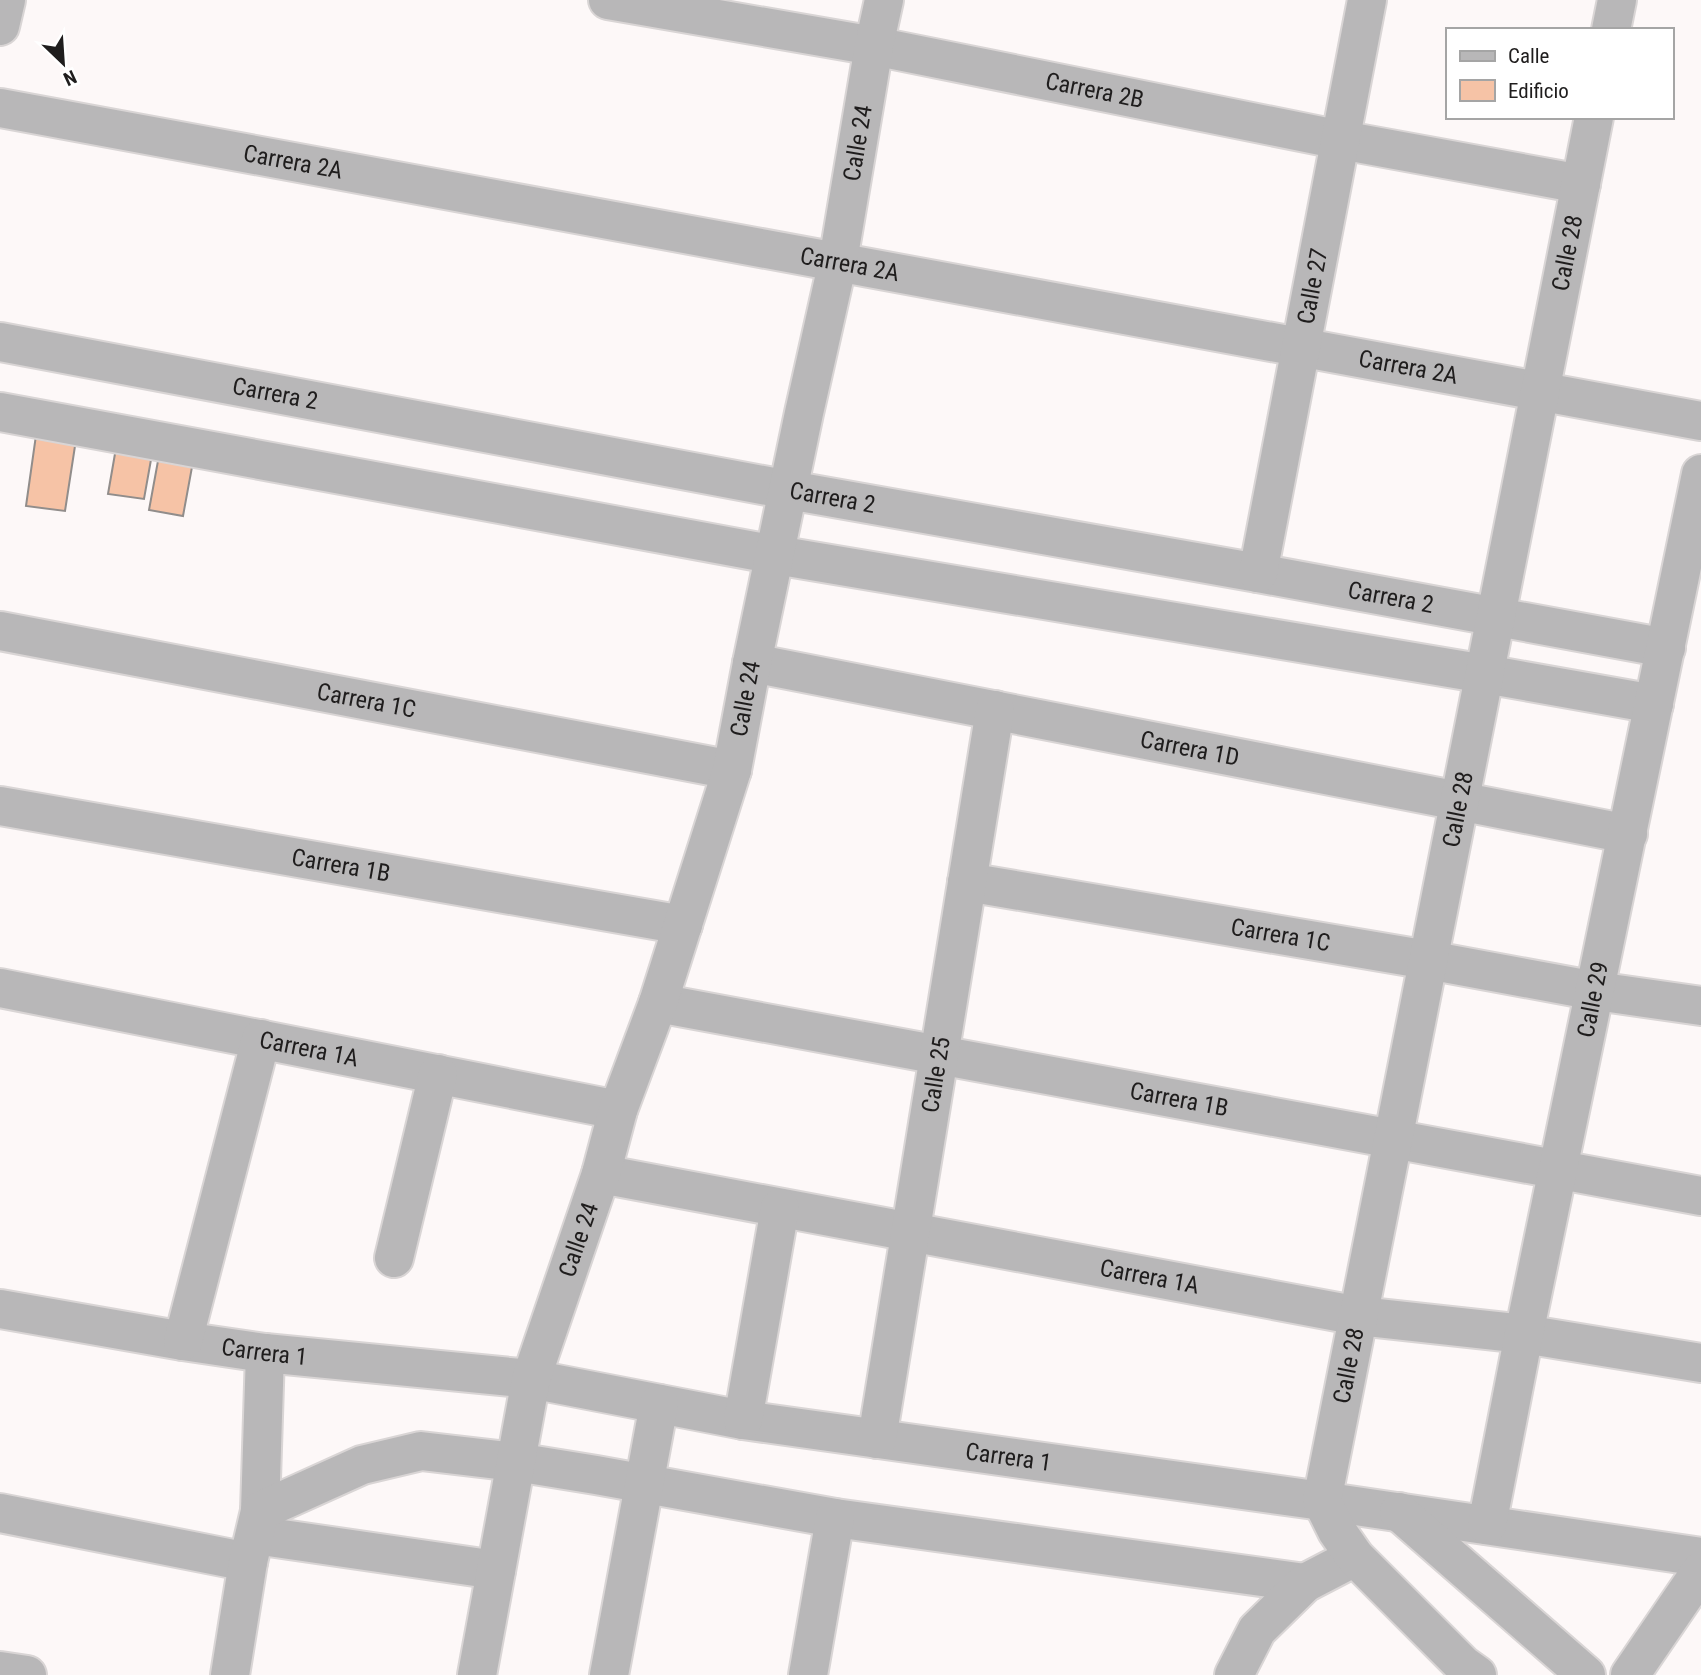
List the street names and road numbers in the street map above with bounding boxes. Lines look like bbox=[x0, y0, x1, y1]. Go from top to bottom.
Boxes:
street label: Carrera 2B bbox=[1043, 67, 1146, 114]
street label: Calle 24 bbox=[838, 103, 878, 183]
street label: Carrera 2A bbox=[241, 139, 345, 185]
street label: Calle 28 bbox=[1546, 213, 1588, 293]
street label: Carrera 2A bbox=[798, 242, 902, 287]
street label: Calle 27 bbox=[1292, 246, 1333, 326]
street label: Carrera 2A bbox=[1356, 344, 1460, 390]
street label: Carrera 2 bbox=[230, 372, 320, 415]
street label: Carrera 2 bbox=[788, 476, 878, 519]
street label: Carrera 2 bbox=[1346, 576, 1436, 619]
street label: Calle 24 bbox=[725, 658, 766, 739]
street label: Carrera 1C bbox=[315, 677, 418, 724]
street label: Carrera 1D bbox=[1138, 725, 1242, 772]
street label: Calle 28 bbox=[1437, 769, 1479, 850]
street label: Carrera 1B bbox=[289, 843, 392, 888]
street label: Carrera 1C bbox=[1229, 913, 1332, 957]
street label: Calle 29 bbox=[1571, 959, 1614, 1040]
street label: Carrera 1A bbox=[257, 1026, 361, 1072]
street label: Calle 25 bbox=[916, 1035, 956, 1115]
street label: Carrera 1B bbox=[1128, 1077, 1231, 1122]
street label: Calle 24 bbox=[553, 1199, 604, 1281]
street label: Carrera 1A bbox=[1098, 1254, 1201, 1300]
street label: Calle 28 bbox=[1327, 1325, 1370, 1406]
street label: Carrera 1 bbox=[220, 1333, 309, 1371]
street label: Carrera 1 bbox=[964, 1437, 1053, 1477]

